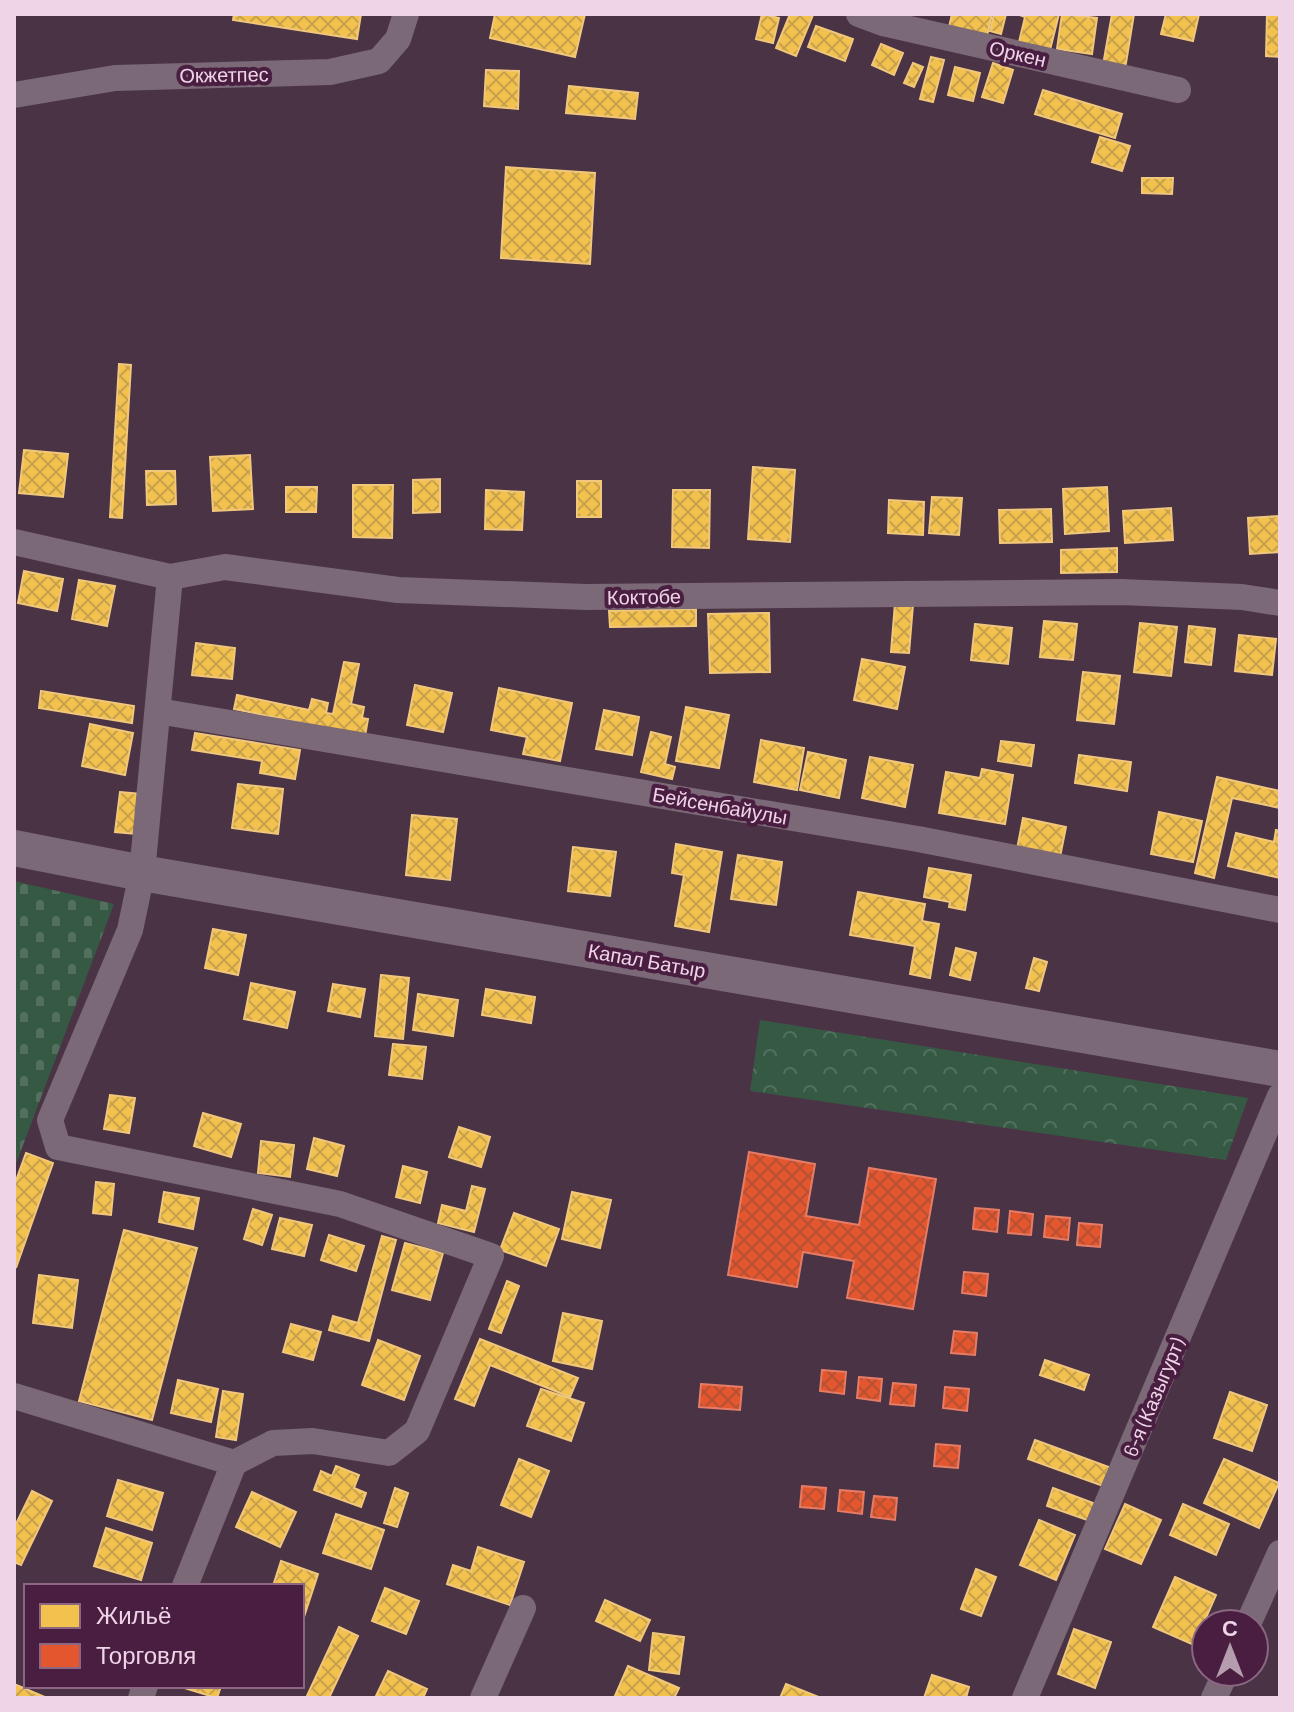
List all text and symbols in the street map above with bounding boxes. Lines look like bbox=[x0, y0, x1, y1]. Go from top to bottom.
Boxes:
street label: Оркен bbox=[987, 35, 1049, 71]
street label: Окжетпес bbox=[179, 61, 269, 87]
street label: Коктобе bbox=[607, 583, 681, 609]
street label: Бейсенбайулы bbox=[651, 781, 789, 829]
street label: Капал Батыр bbox=[586, 938, 708, 982]
street label: 6-я (Казыгурт) bbox=[1117, 1333, 1189, 1460]
legend bbox=[24, 1584, 304, 1688]
text: Жильё bbox=[96, 1600, 171, 1629]
north arrow bbox=[1190, 1608, 1270, 1688]
text: С bbox=[1222, 1614, 1238, 1640]
text: Торговля bbox=[96, 1640, 196, 1669]

